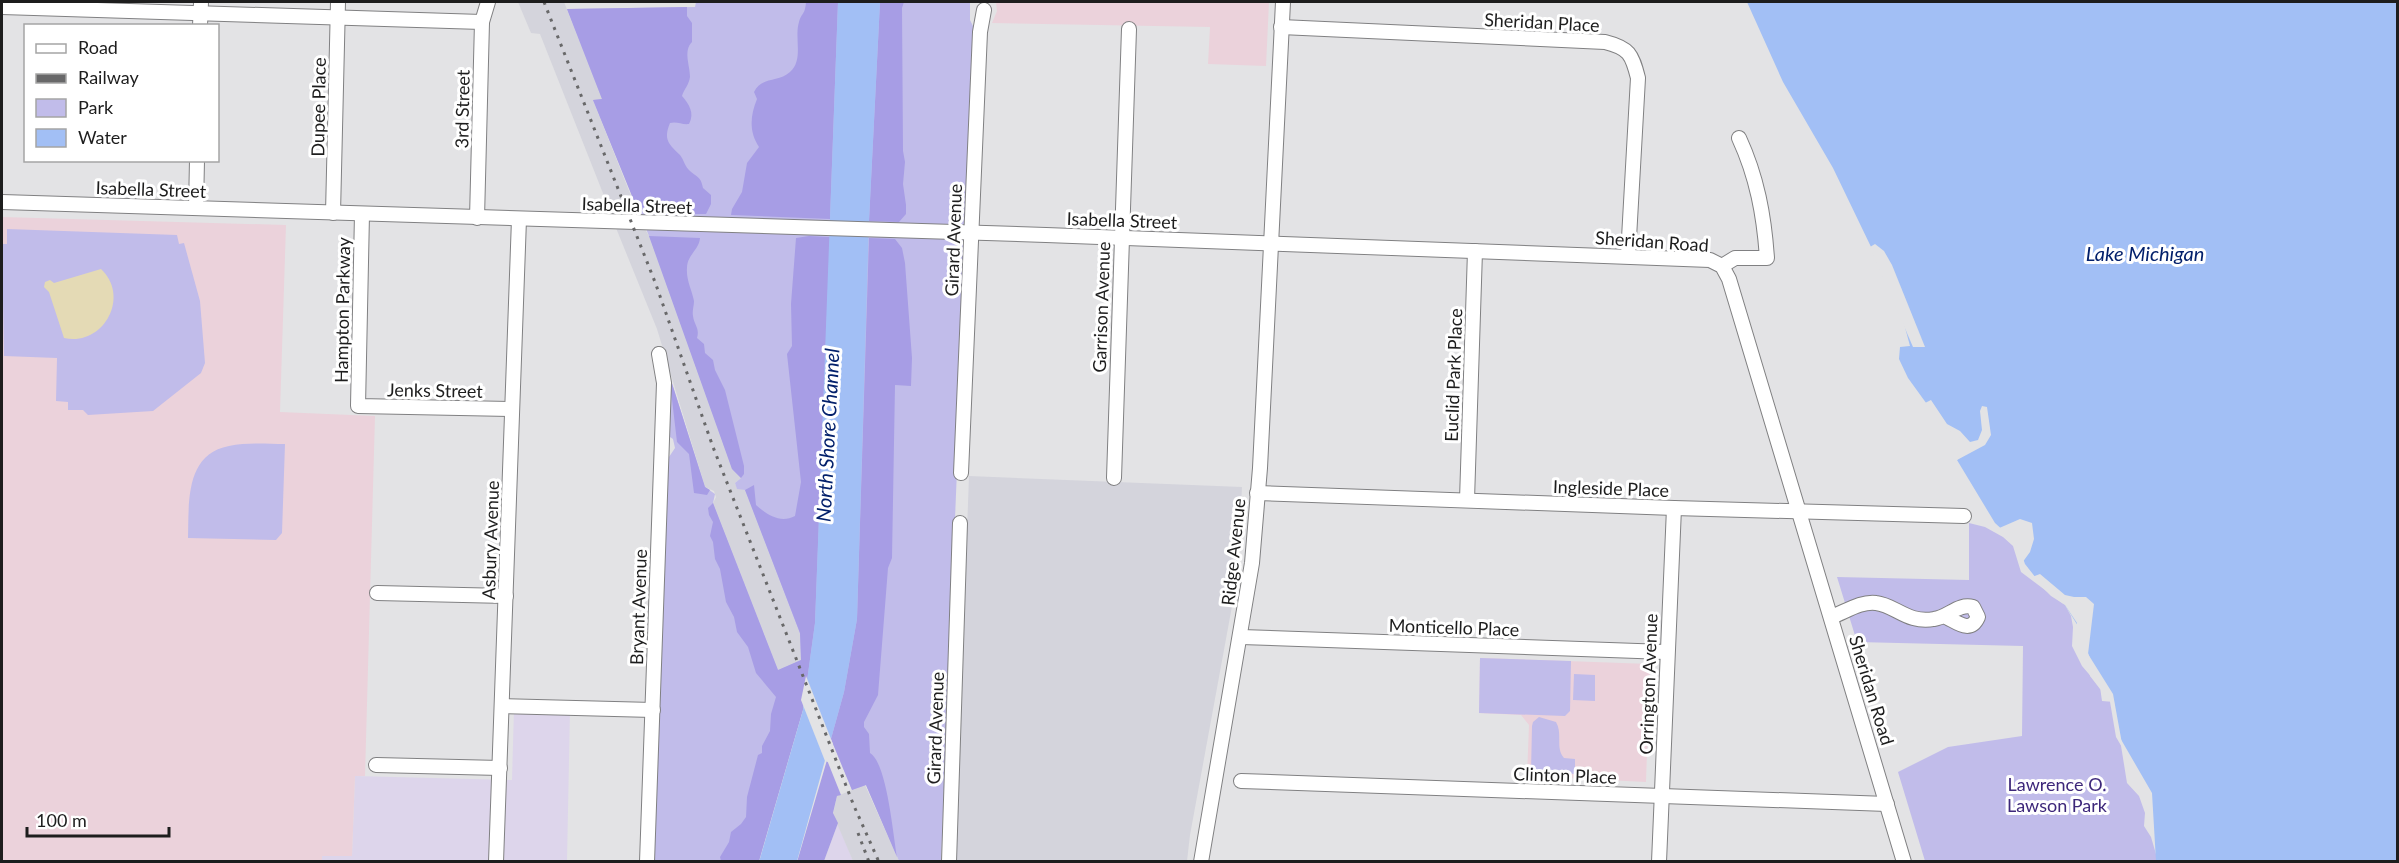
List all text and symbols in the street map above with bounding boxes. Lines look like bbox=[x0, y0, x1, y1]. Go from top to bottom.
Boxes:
street label: Sheridan Place bbox=[1484, 8, 1600, 36]
legend bbox=[24, 24, 219, 162]
text: Road bbox=[78, 36, 118, 58]
street label: Dupee Place bbox=[306, 57, 330, 157]
text: Railway bbox=[78, 66, 139, 88]
street label: 3rd Street bbox=[450, 69, 474, 149]
text: Park bbox=[78, 96, 114, 118]
text: Water bbox=[78, 126, 127, 148]
street label: Isabella Street bbox=[95, 176, 207, 202]
street label: Girard Avenue bbox=[940, 183, 966, 297]
street label: Isabella Street bbox=[581, 192, 693, 218]
street label: Isabella Street bbox=[1066, 207, 1178, 233]
street label: Sheridan Road bbox=[1595, 226, 1709, 256]
street label: Hampton Parkway bbox=[330, 236, 354, 383]
street label: Garrison Avenue bbox=[1088, 241, 1114, 373]
water label: Lake Michigan bbox=[2086, 241, 2204, 265]
street label: Euclid Park Place bbox=[1440, 308, 1466, 442]
water label: North Shore Channel bbox=[810, 347, 844, 522]
street label: Jenks Street bbox=[387, 378, 484, 402]
street label: Ingleside Place bbox=[1553, 475, 1669, 501]
street label: Asbury Avenue bbox=[477, 480, 503, 600]
street label: Ridge Avenue bbox=[1216, 497, 1250, 607]
street label: Bryant Avenue bbox=[625, 549, 651, 665]
street label: Orrington Avenue bbox=[1635, 613, 1661, 755]
street label: Monticello Place bbox=[1388, 614, 1520, 640]
street label: Sheridan Road bbox=[1845, 632, 1899, 748]
street label: Girard Avenue bbox=[922, 671, 948, 785]
street label: Clinton Place bbox=[1513, 762, 1617, 788]
park label: Lawrence O. Lawson Park bbox=[2007, 773, 2108, 816]
scale bar bbox=[27, 800, 170, 838]
text: 100 m bbox=[36, 809, 87, 831]

